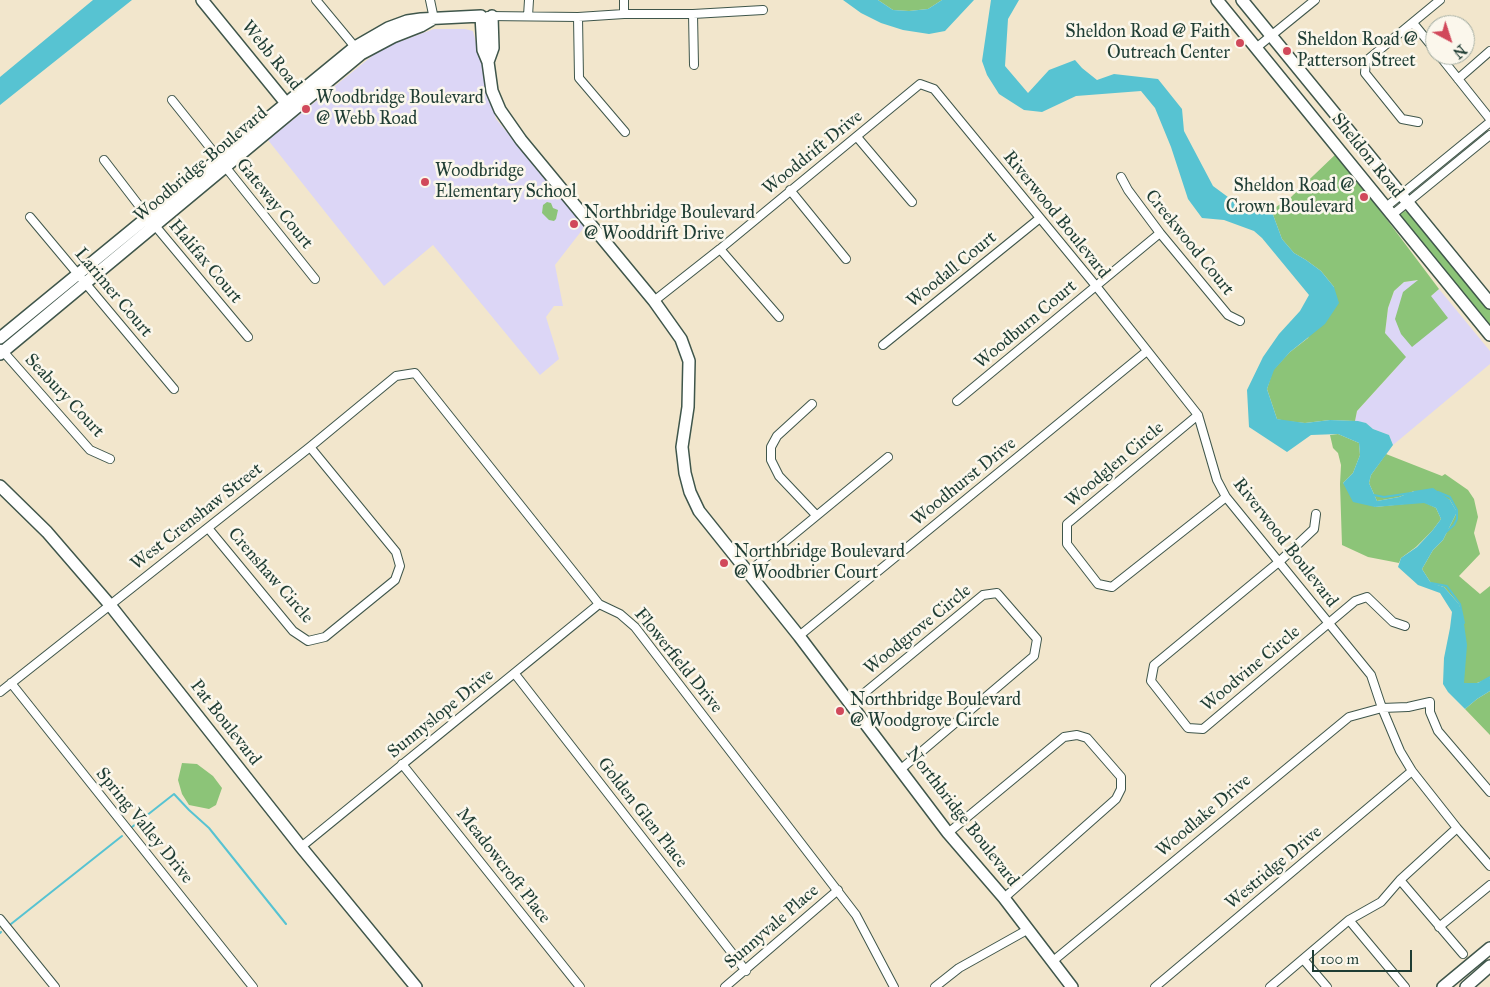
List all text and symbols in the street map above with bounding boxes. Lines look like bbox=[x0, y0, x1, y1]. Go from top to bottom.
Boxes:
north arrow bbox=[1425, 15, 1475, 65]
street label: Webb Road bbox=[236, 17, 306, 95]
place label: Sheldon Road @ Faith Outreach Center bbox=[1065, 22, 1230, 64]
place label: Sheldon Road @ Patterson Street bbox=[1297, 30, 1418, 72]
marker: Sheldon Road @ Faith Outreach Center bbox=[1234, 37, 1246, 49]
text: N bbox=[1449, 41, 1469, 61]
marker: Sheldon Road @ Patterson Street bbox=[1281, 45, 1293, 57]
place label: Woodbridge Boulevard @ Webb Road bbox=[316, 88, 484, 130]
street label: Woodbridge Boulevard bbox=[130, 103, 272, 227]
marker: Woodbridge Boulevard @ Webb Road bbox=[300, 103, 312, 115]
street label: Wooddrift Drive bbox=[759, 106, 867, 200]
street label: Sheldon Road bbox=[1326, 109, 1408, 203]
street label: Riverwood Boulevard bbox=[998, 147, 1114, 283]
street label: Gateway Court bbox=[231, 154, 317, 254]
place label: Woodbridge Elementary School bbox=[435, 161, 577, 203]
marker: Woodbridge Elementary School bbox=[419, 176, 431, 188]
place label: Sheldon Road @ Crown Boulevard bbox=[1226, 176, 1354, 218]
street label: Creekwood Court bbox=[1140, 186, 1238, 300]
marker: Sheldon Road @ Crown Boulevard bbox=[1358, 191, 1370, 203]
place label: Northbridge Boulevard @ Wooddrift Drive bbox=[584, 203, 755, 245]
street label: Halifax Court bbox=[164, 216, 246, 308]
marker: Northbridge Boulevard @ Wooddrift Drive bbox=[568, 218, 580, 230]
street label: Woodall Court bbox=[903, 227, 1001, 313]
street label: Larimer Court bbox=[69, 244, 157, 342]
street label: Woodburn Court bbox=[971, 276, 1081, 374]
street label: Seabury Court bbox=[20, 350, 108, 442]
street label: Woodglen Circle bbox=[1061, 418, 1169, 512]
street label: Woodhurst Drive bbox=[907, 433, 1021, 531]
street label: West Crenshaw Street bbox=[127, 459, 267, 575]
street label: Riverwood Boulevard bbox=[1228, 474, 1342, 612]
street label: Crenshaw Circle bbox=[223, 524, 317, 628]
place label: Northbridge Boulevard @ Woodbrier Court bbox=[734, 542, 905, 584]
marker: Northbridge Boulevard @ Woodbrier Court bbox=[718, 557, 730, 569]
street label: Woodgrove Circle bbox=[860, 580, 976, 680]
street label: Flowerfield Drive bbox=[629, 604, 727, 718]
street label: Woodvine Circle bbox=[1197, 621, 1305, 717]
street label: Sunnyslope Drive bbox=[384, 665, 498, 763]
street label: Pat Boulevard bbox=[185, 676, 265, 770]
place label: Northbridge Boulevard @ Woodgrove Circle bbox=[850, 690, 1021, 732]
marker: Northbridge Boulevard @ Woodgrove Circle bbox=[834, 705, 846, 717]
street label: Northbridge Boulevard bbox=[901, 743, 1023, 891]
street label: Golden Glen Place bbox=[592, 753, 692, 873]
street label: Spring Valley Drive bbox=[91, 764, 197, 888]
street label: Woodlake Drive bbox=[1152, 770, 1256, 862]
street label: Meadowcroft Place bbox=[451, 804, 555, 928]
street label: Westridge Drive bbox=[1222, 822, 1326, 914]
street label: Sunnyvale Place bbox=[720, 880, 824, 974]
scale bar bbox=[1315, 940, 1415, 972]
text: 100 m bbox=[1320, 950, 1359, 968]

